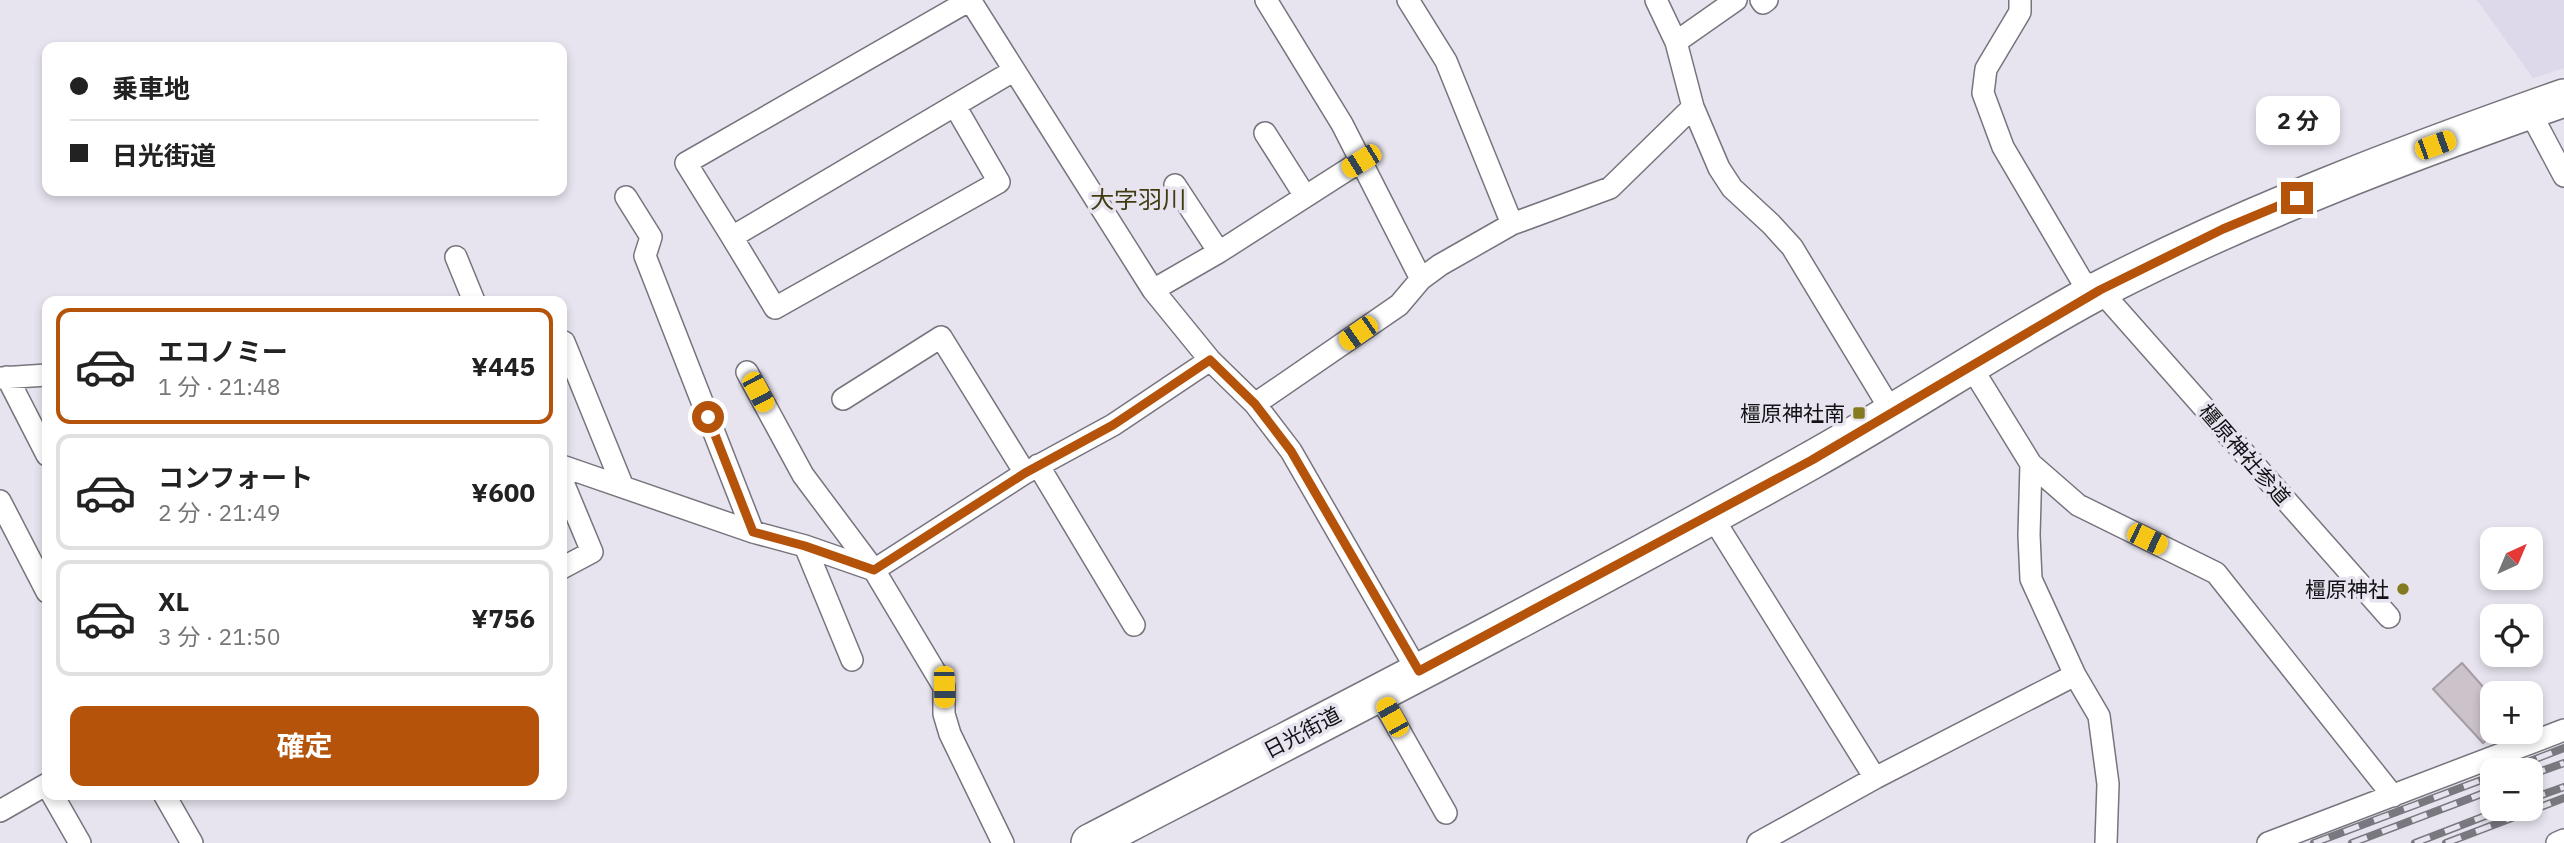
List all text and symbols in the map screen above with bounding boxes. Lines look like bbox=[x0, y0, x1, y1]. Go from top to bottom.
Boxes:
text: 乗車地 bbox=[112, 71, 190, 105]
callout: 2 分 bbox=[2255, 96, 2339, 146]
text: 2 分 bbox=[2277, 105, 2319, 135]
car bbox=[2412, 128, 2459, 162]
text: 日光街道 bbox=[112, 138, 216, 172]
car bbox=[1338, 141, 1385, 181]
route end bbox=[2281, 182, 2313, 214]
district label: 大字羽川 bbox=[1090, 183, 1186, 215]
car bbox=[1335, 312, 1382, 354]
text: エコノミー bbox=[158, 334, 288, 368]
icon: car bbox=[74, 335, 137, 398]
text: ¥445 bbox=[471, 349, 535, 383]
car bbox=[739, 369, 778, 415]
text: 1 分 · 21:48 bbox=[158, 371, 281, 401]
street label: 橿原神社参道 bbox=[2193, 397, 2297, 511]
place label: 橿原神社南 bbox=[1740, 399, 1845, 427]
route start bbox=[692, 401, 724, 433]
marker: 橿原神社南 bbox=[1851, 405, 1867, 421]
text: コンフォート bbox=[158, 460, 313, 494]
icon: car bbox=[74, 461, 137, 524]
text: ¥600 bbox=[471, 475, 535, 509]
text: 2 分 · 21:49 bbox=[158, 497, 281, 527]
car bbox=[2124, 520, 2171, 558]
north arrow bbox=[2480, 527, 2543, 590]
map controls bbox=[2480, 527, 2543, 821]
place label: 橿原神社 bbox=[2305, 575, 2389, 603]
marker: 橿原神社 bbox=[2395, 581, 2411, 597]
text: XL bbox=[158, 584, 189, 618]
icon: car bbox=[74, 587, 137, 650]
text: ¥756 bbox=[471, 601, 535, 635]
button: locate bbox=[2480, 604, 2543, 667]
text: 3 分 · 21:50 bbox=[158, 621, 281, 651]
car bbox=[934, 666, 955, 708]
button: + bbox=[2480, 681, 2543, 744]
car bbox=[1373, 694, 1412, 740]
street label: 日光街道 bbox=[1258, 700, 1346, 764]
button: 確定 bbox=[70, 706, 539, 786]
button: − bbox=[2480, 758, 2543, 821]

